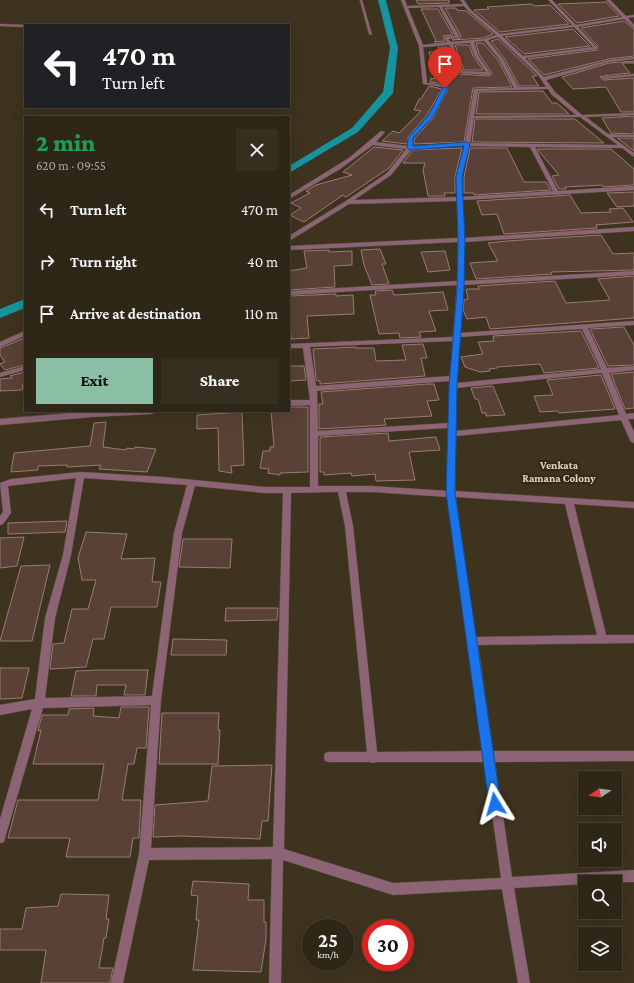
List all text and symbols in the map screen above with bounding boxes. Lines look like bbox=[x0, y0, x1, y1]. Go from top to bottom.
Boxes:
icon: left bbox=[36, 40, 88, 92]
text: 470 m bbox=[102, 40, 176, 71]
pin bbox=[428, 47, 462, 88]
icon: arrive bbox=[434, 53, 456, 75]
text: Turn left bbox=[102, 73, 165, 93]
text: 2 min bbox=[36, 129, 95, 156]
button: close bbox=[236, 129, 278, 171]
text: 620 m · 09:55 bbox=[36, 158, 106, 173]
icon: left bbox=[36, 199, 58, 221]
text: Turn left bbox=[70, 202, 126, 218]
text: 470 m bbox=[241, 202, 278, 218]
icon: right bbox=[36, 251, 58, 273]
text: Turn right bbox=[70, 254, 137, 270]
text: 40 m bbox=[247, 254, 278, 270]
icon: arrive bbox=[36, 303, 58, 325]
text: Arrive at destination bbox=[70, 306, 201, 322]
text: 110 m bbox=[245, 306, 278, 322]
button: Exit bbox=[36, 358, 153, 404]
button: Share bbox=[161, 358, 278, 404]
district label: Venkata Ramana Colony bbox=[522, 459, 596, 484]
north arrow bbox=[578, 771, 622, 815]
map controls bbox=[578, 771, 622, 971]
position arrow bbox=[474, 783, 516, 825]
button: sound bbox=[578, 823, 622, 867]
button: search bbox=[578, 875, 622, 919]
speed limit sign: 30 bbox=[362, 919, 414, 971]
button: layers bbox=[578, 927, 622, 971]
text: 25 bbox=[318, 929, 338, 951]
text: km/h bbox=[317, 949, 339, 960]

